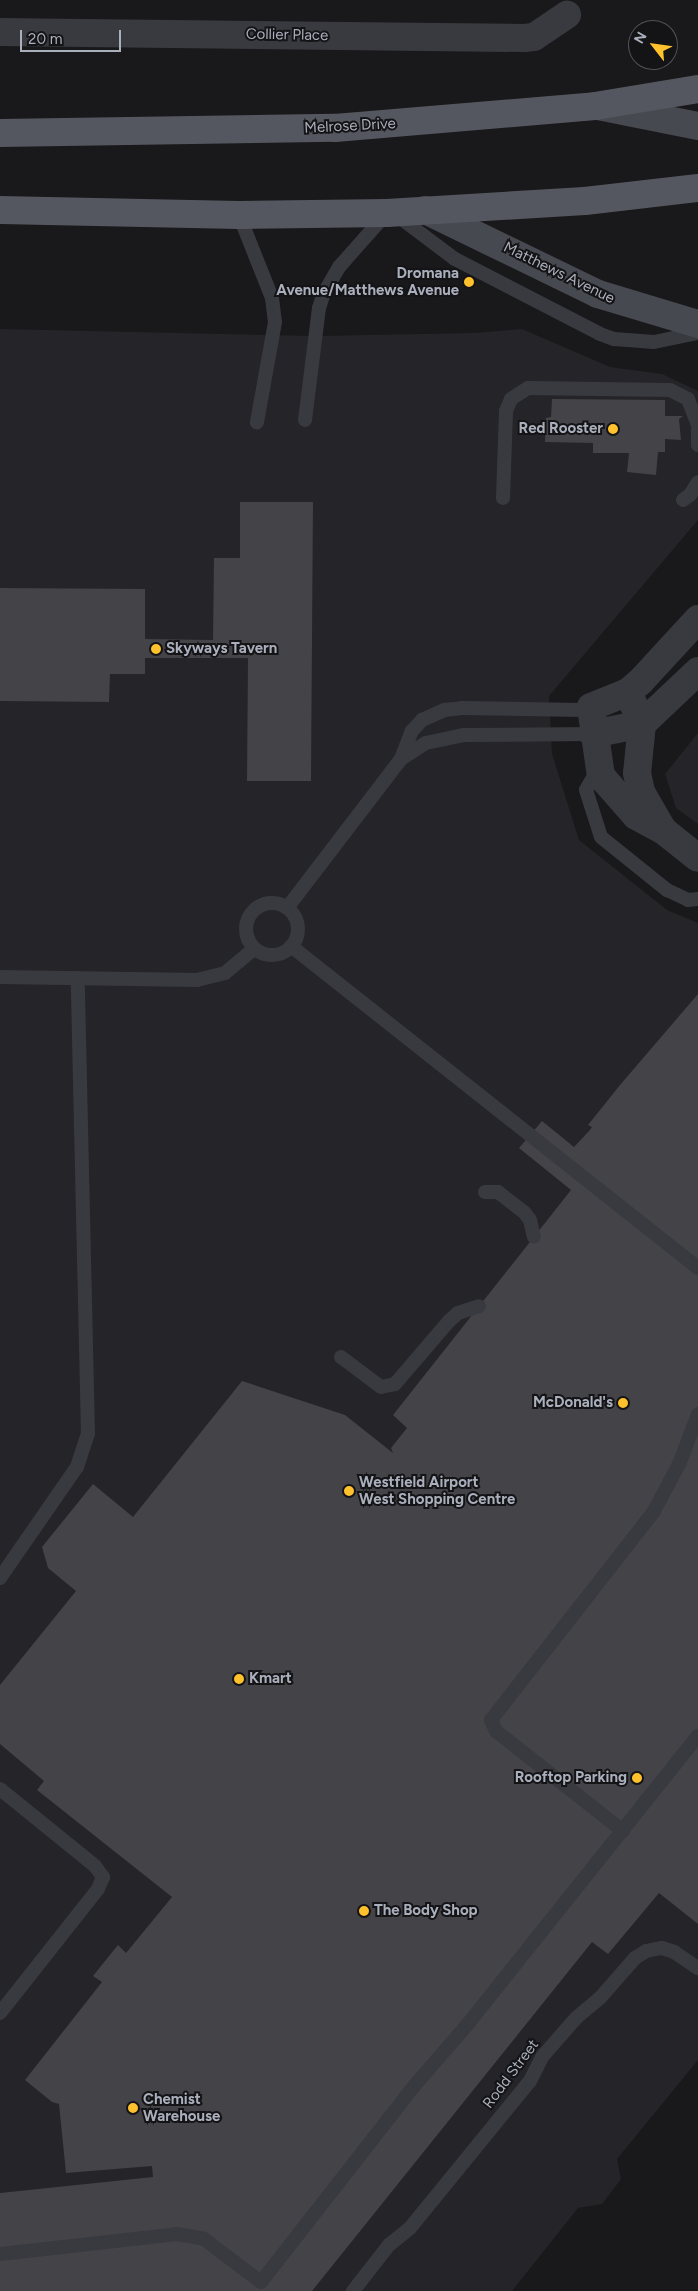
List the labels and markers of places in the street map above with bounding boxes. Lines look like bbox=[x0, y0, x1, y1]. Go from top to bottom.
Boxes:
place label: Dromana Avenue/Matthews Avenue bbox=[276, 264, 459, 299]
marker: Dromana Avenue/Matthews Avenue bbox=[463, 276, 475, 288]
place label: Red Rooster bbox=[519, 420, 603, 438]
marker: Red Rooster bbox=[607, 423, 619, 435]
place label: Skyways Tavern bbox=[166, 640, 277, 658]
marker: Skyways Tavern bbox=[150, 643, 162, 655]
place label: McDonald's bbox=[533, 1394, 613, 1412]
marker: McDonald's bbox=[617, 1397, 629, 1409]
place label: Westfield Airport West Shopping Centre bbox=[359, 1473, 515, 1508]
marker: Westfield Airport West Shopping Centre bbox=[343, 1485, 355, 1497]
place label: Kmart bbox=[249, 1670, 292, 1688]
marker: Kmart bbox=[233, 1673, 245, 1685]
place label: Rooftop Parking bbox=[515, 1769, 627, 1787]
marker: Rooftop Parking bbox=[631, 1772, 643, 1784]
place label: The Body Shop bbox=[374, 1902, 478, 1920]
marker: The Body Shop bbox=[358, 1905, 370, 1917]
place label: Chemist Warehouse bbox=[143, 2090, 220, 2125]
marker: Chemist Warehouse bbox=[127, 2102, 139, 2114]

